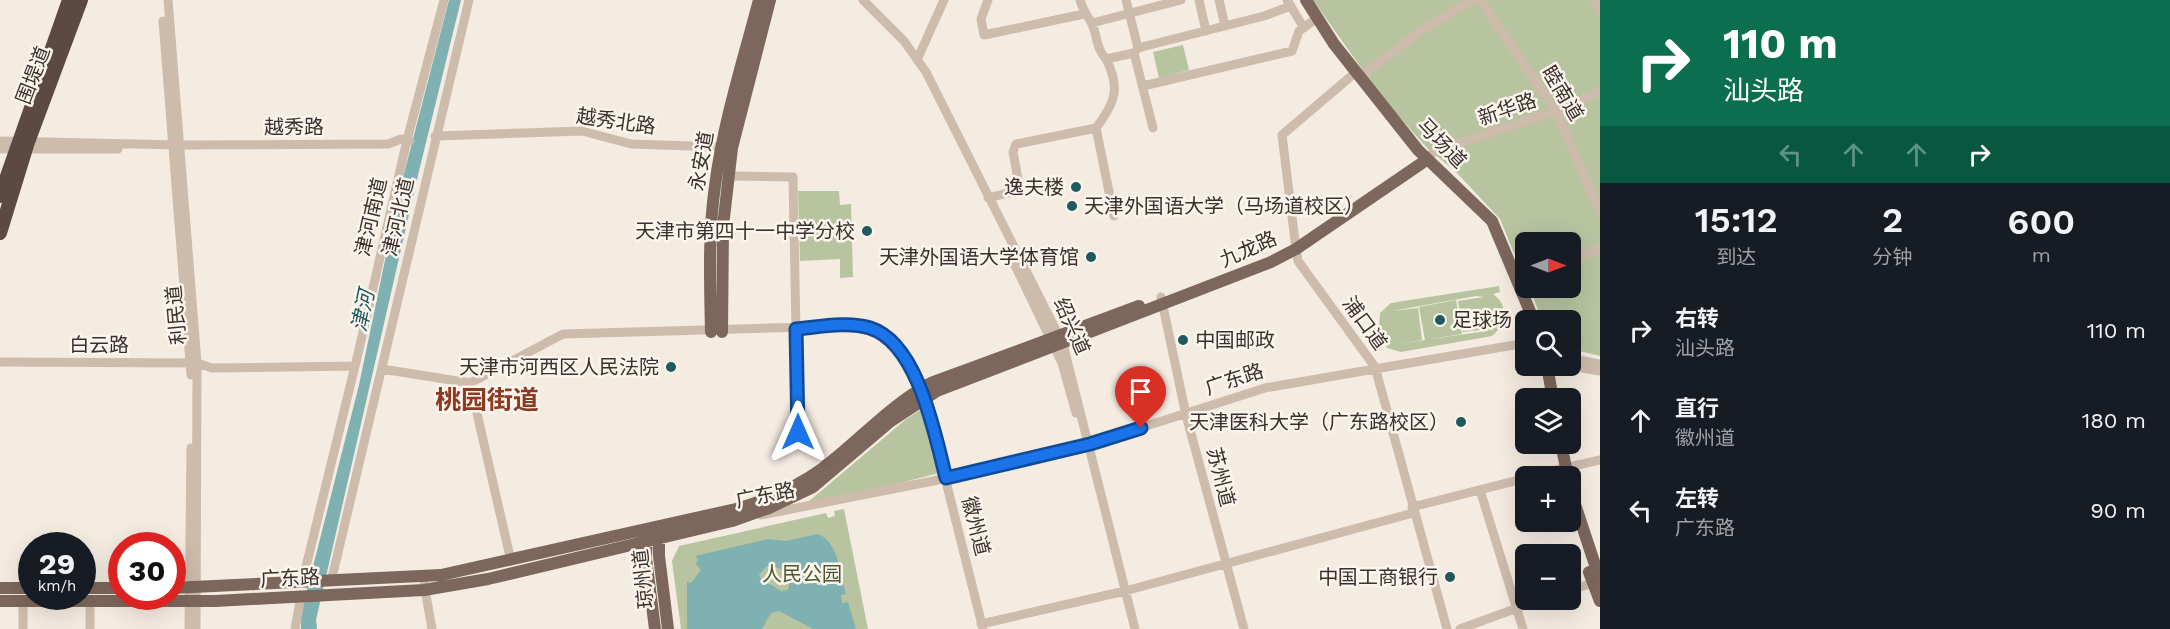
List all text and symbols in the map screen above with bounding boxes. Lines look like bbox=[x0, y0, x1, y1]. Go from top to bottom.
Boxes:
text: 110 m bbox=[1723, 19, 1838, 68]
icon: right bbox=[1624, 24, 1702, 102]
street label: 围堤道 bbox=[11, 43, 55, 107]
street label: 睦南道 bbox=[1537, 61, 1589, 125]
text: 汕头路 bbox=[1723, 75, 1804, 107]
street label: 新华路 bbox=[1475, 88, 1539, 130]
street label: 越秀北路 bbox=[575, 104, 657, 138]
street label: 马场道 bbox=[1413, 113, 1471, 173]
street label: 越秀路 bbox=[264, 115, 324, 139]
street label: 永安道 bbox=[684, 129, 718, 193]
icon: left bbox=[1774, 138, 1807, 171]
icon: ahead bbox=[1837, 138, 1870, 171]
icon: ahead bbox=[1900, 138, 1933, 171]
icon: right bbox=[1963, 138, 1996, 171]
street label: 津河南道 bbox=[350, 175, 392, 259]
street label: 津河北道 bbox=[377, 175, 419, 259]
place label: 逸夫楼 bbox=[1004, 175, 1064, 199]
marker: 逸夫楼 bbox=[1069, 180, 1083, 194]
place label: 天津外国语大学（马场道校区） bbox=[1084, 194, 1364, 218]
marker: 天津外国语大学（马场道校区） bbox=[1065, 199, 1079, 213]
text: 15:12 bbox=[1695, 199, 1778, 241]
text: 2 bbox=[1882, 199, 1903, 241]
text: 600 bbox=[2007, 201, 2075, 243]
place label: 天津市第四十一中学分校 bbox=[635, 219, 855, 243]
marker: 天津市第四十一中学分校 bbox=[860, 224, 874, 238]
street label: 九龙路 bbox=[1216, 226, 1280, 272]
north arrow bbox=[1515, 232, 1581, 298]
map controls bbox=[1515, 232, 1581, 610]
text: m bbox=[2032, 243, 2051, 267]
place label: 天津外国语大学体育馆 bbox=[879, 245, 1079, 269]
text: 到达 bbox=[1716, 245, 1756, 269]
text: 分钟 bbox=[1873, 245, 1913, 269]
marker: 天津外国语大学体育馆 bbox=[1084, 250, 1098, 264]
street label: 利民道 bbox=[161, 284, 191, 346]
water label: 津河 bbox=[346, 284, 380, 334]
street label: 浦口道 bbox=[1338, 292, 1392, 354]
street label: 绍兴道 bbox=[1049, 294, 1095, 358]
text: 右转 bbox=[1675, 306, 1719, 331]
place label: 足球场 bbox=[1452, 308, 1512, 332]
button: search bbox=[1515, 310, 1581, 376]
marker: 足球场 bbox=[1433, 313, 1447, 327]
icon: right bbox=[1624, 314, 1657, 347]
text: 110 m bbox=[2087, 318, 2146, 343]
place label: 中国邮政 bbox=[1195, 328, 1275, 352]
street label: 白云路 bbox=[69, 333, 129, 357]
marker: 中国邮政 bbox=[1176, 333, 1190, 347]
text: 汕头路 bbox=[1675, 336, 1735, 360]
place label: 天津市河西区人民法院 bbox=[459, 355, 659, 379]
street label: 广东路 bbox=[1202, 358, 1266, 400]
marker: 天津市河西区人民法院 bbox=[664, 360, 678, 374]
pin bbox=[1115, 366, 1166, 428]
icon: arrive bbox=[1124, 375, 1157, 408]
district label: 桃园街道 bbox=[435, 385, 539, 415]
button: layers bbox=[1515, 388, 1581, 454]
text: 直行 bbox=[1675, 396, 1719, 421]
position arrow bbox=[766, 400, 830, 464]
icon: ahead bbox=[1624, 404, 1657, 437]
text: 180 m bbox=[2082, 408, 2146, 433]
place label: 天津医科大学（广东路校区） bbox=[1189, 410, 1449, 434]
marker: 天津医科大学（广东路校区） bbox=[1454, 415, 1468, 429]
text: 徽州道 bbox=[1675, 426, 1735, 450]
street label: 苏州道 bbox=[1202, 445, 1240, 509]
button: + bbox=[1515, 466, 1581, 532]
street label: 广东路 bbox=[733, 477, 797, 513]
text: 左转 bbox=[1675, 486, 1719, 511]
street label: 徽州道 bbox=[957, 494, 995, 558]
icon: left bbox=[1624, 494, 1657, 527]
text: 90 m bbox=[2090, 498, 2146, 523]
text: 广东路 bbox=[1675, 516, 1735, 540]
speed limit sign: 30 bbox=[108, 532, 186, 610]
button: − bbox=[1515, 544, 1581, 610]
text: 29 bbox=[39, 546, 75, 581]
street label: 琼州道 bbox=[628, 548, 658, 610]
park label: 人民公园 bbox=[762, 562, 842, 586]
street label: 广东路 bbox=[259, 564, 321, 592]
place label: 中国工商银行 bbox=[1318, 565, 1438, 589]
marker: 中国工商银行 bbox=[1443, 570, 1457, 584]
text: km/h bbox=[38, 577, 76, 595]

